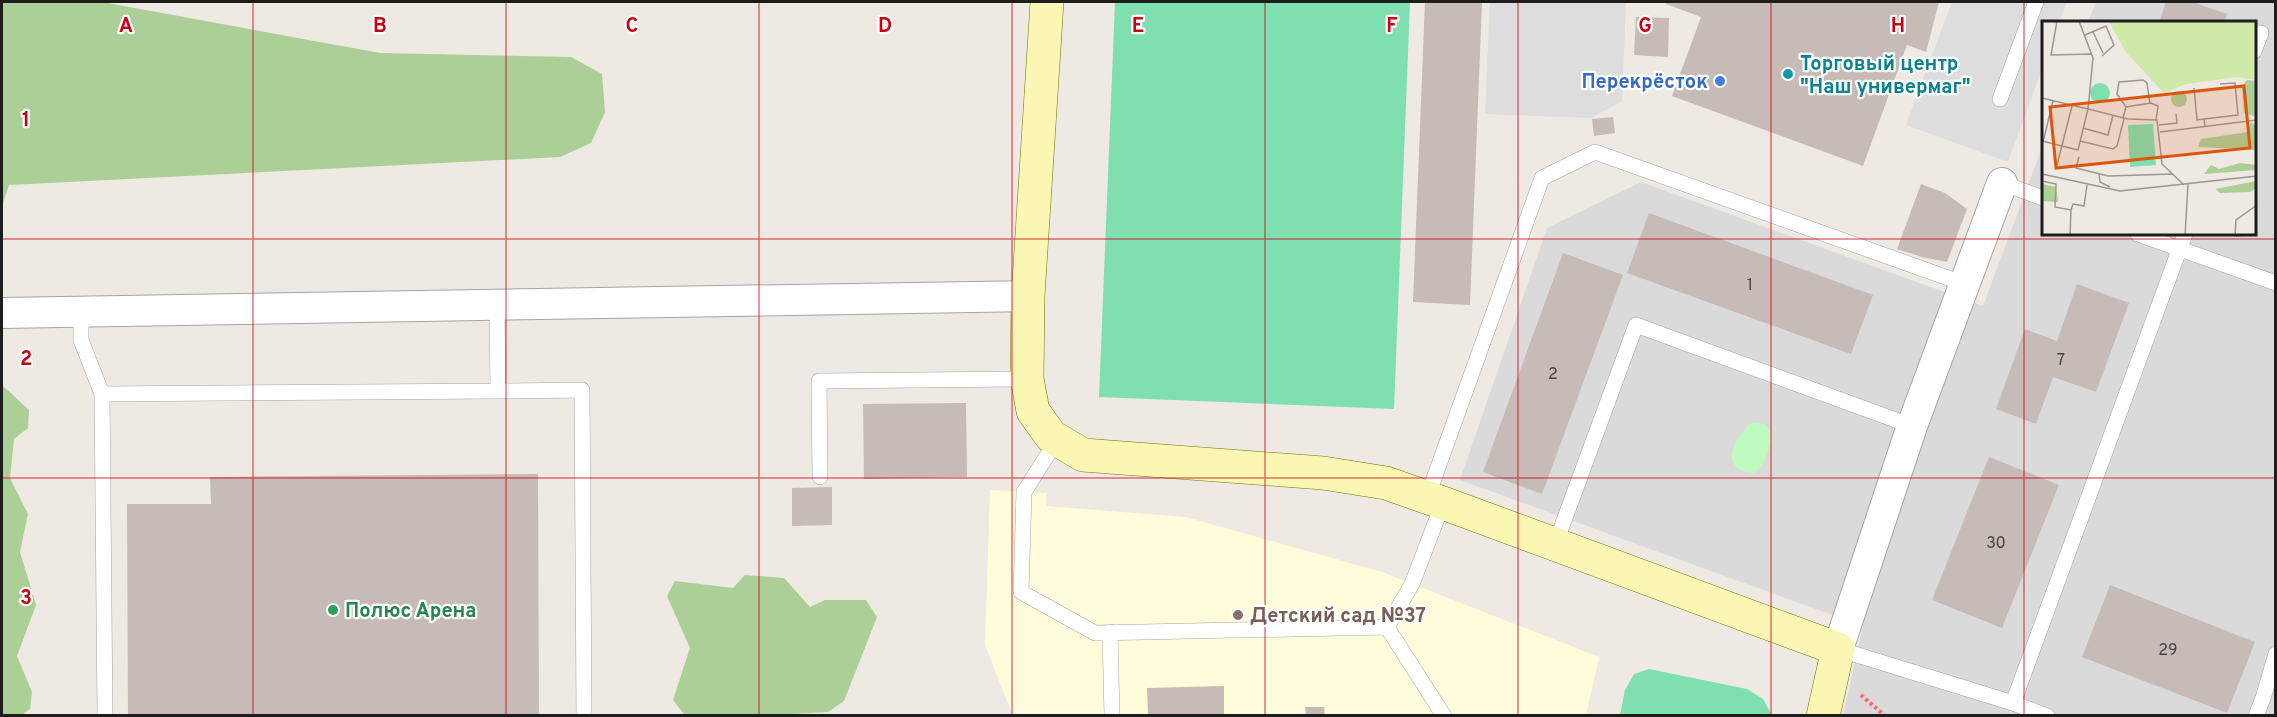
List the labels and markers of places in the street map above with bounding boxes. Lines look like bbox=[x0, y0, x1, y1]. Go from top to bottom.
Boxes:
place label: Торговый центр "Наш универмаг" bbox=[1800, 52, 1971, 101]
marker: Торговый центр "Наш универмаг" bbox=[1781, 67, 1795, 81]
place label: Перекрёсток bbox=[1581, 70, 1708, 96]
marker: Перекрёсток bbox=[1713, 74, 1727, 88]
place label: Полюс Арена bbox=[345, 599, 477, 625]
marker: Полюс Арена bbox=[326, 603, 340, 617]
place label: Детский сад №37 bbox=[1250, 604, 1426, 630]
marker: Детский сад №37 bbox=[1231, 608, 1245, 622]

